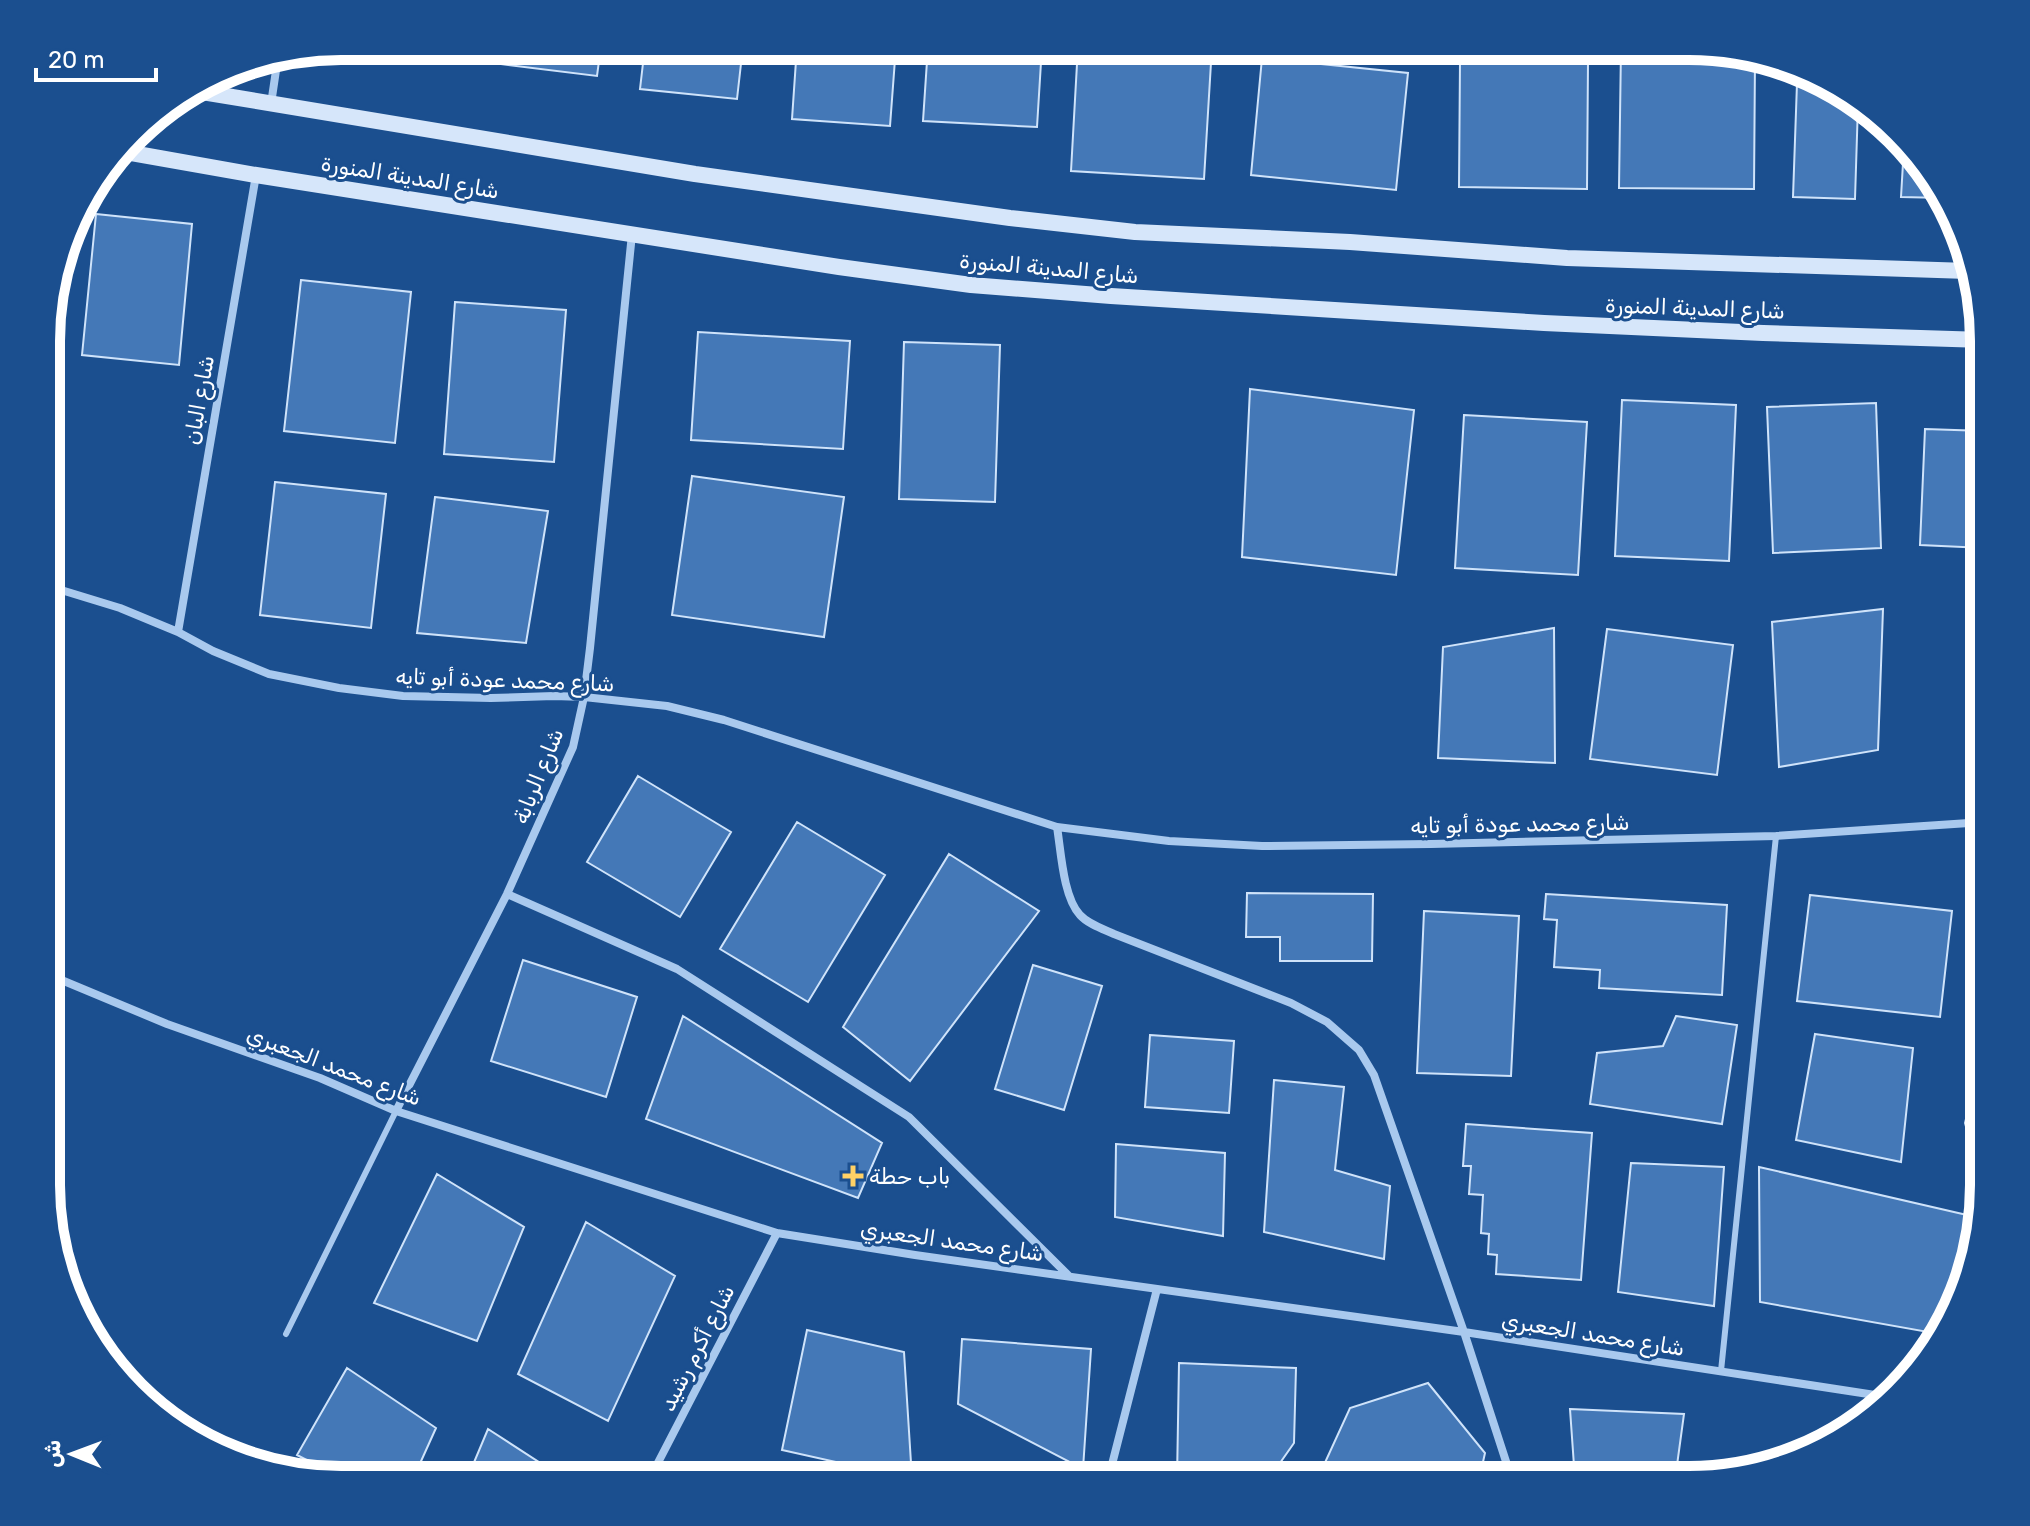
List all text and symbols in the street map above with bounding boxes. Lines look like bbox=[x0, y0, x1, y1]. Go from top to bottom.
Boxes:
scale bar bbox=[36, 32, 156, 82]
text: 20 m bbox=[48, 46, 105, 74]
street label: شارع المدينة المنورة bbox=[319, 150, 501, 206]
street label: شارع المدينة المنورة bbox=[958, 247, 1140, 291]
street label: شارع المدينة المنورة bbox=[1605, 291, 1785, 327]
street label: شارع البان bbox=[178, 353, 222, 447]
street label: شارع محمد عودة أبو تايه bbox=[395, 663, 615, 699]
street label: شارع الربابة bbox=[507, 724, 571, 829]
street label: شارع محمد عودة أبو تايه bbox=[1410, 809, 1630, 841]
street label: شارع محمد الجعبري bbox=[242, 1020, 425, 1114]
place label: باب حطة bbox=[869, 1163, 950, 1190]
marker: باب حطة bbox=[844, 1167, 862, 1185]
street label: شارع محمد الجعبري bbox=[858, 1215, 1045, 1269]
street label: شارع أكرم رشيد bbox=[654, 1280, 742, 1417]
street label: شارع محمد الجعبري bbox=[1499, 1306, 1686, 1364]
north arrow bbox=[32, 1414, 112, 1494]
text: ش bbox=[39, 1439, 66, 1468]

